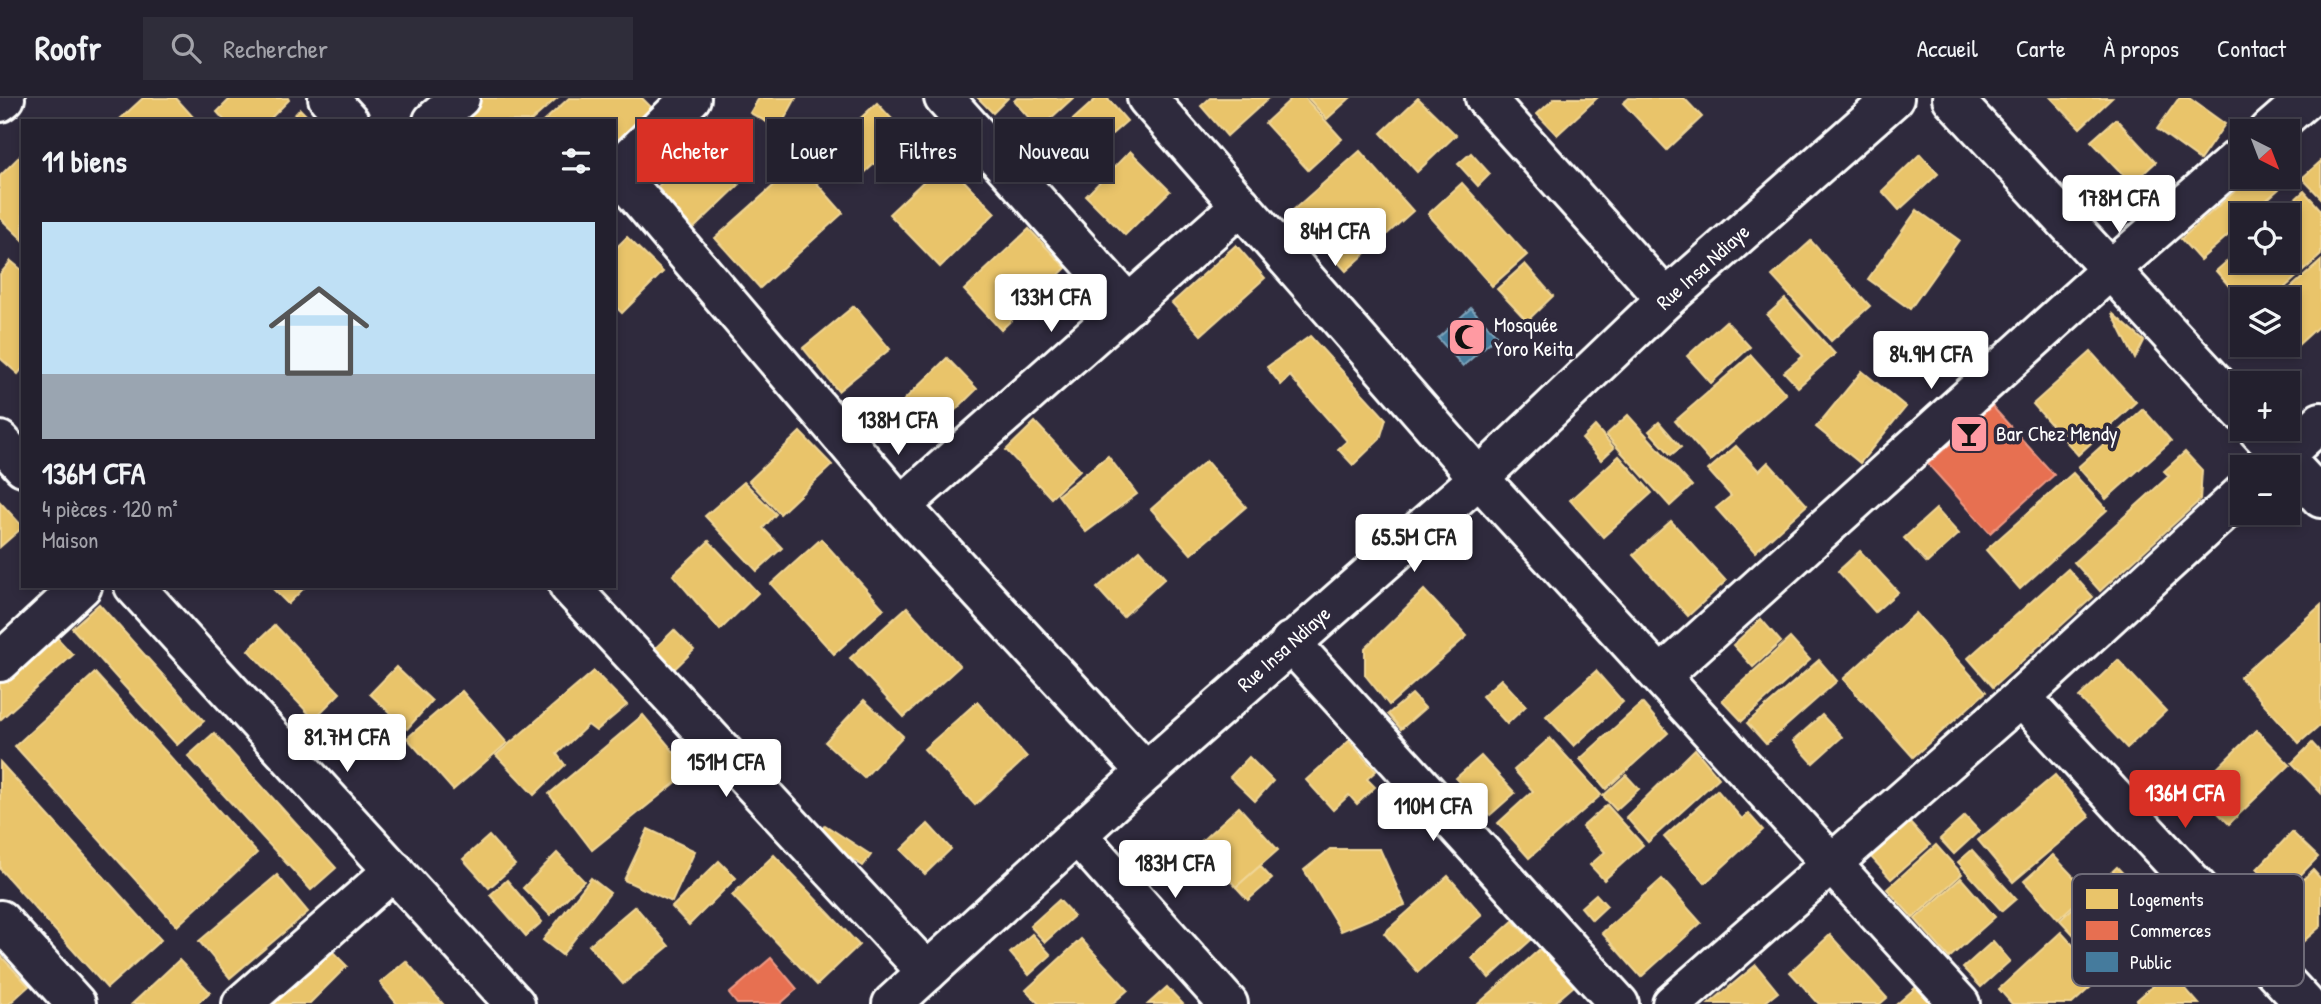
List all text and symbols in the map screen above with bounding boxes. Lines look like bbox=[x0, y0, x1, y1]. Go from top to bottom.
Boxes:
search box bbox=[143, 17, 633, 80]
text: Roofr bbox=[35, 26, 101, 70]
icon: search bbox=[167, 29, 205, 67]
text: Rechercher bbox=[223, 31, 328, 66]
text: Accueil bbox=[1917, 32, 1978, 64]
text: Carte bbox=[2016, 32, 2065, 64]
text: À propos bbox=[2103, 32, 2179, 64]
text: Contact bbox=[2217, 32, 2286, 64]
chip: Acheter bbox=[637, 119, 753, 182]
chip: Louer bbox=[767, 119, 862, 182]
chip: Filtres bbox=[876, 119, 981, 182]
chip: Nouveau bbox=[995, 119, 1113, 182]
north arrow bbox=[2230, 119, 2300, 189]
map controls bbox=[2230, 119, 2300, 525]
text: 11 biens bbox=[42, 141, 127, 181]
icon: filters bbox=[557, 142, 595, 180]
pin: 178M CFA bbox=[2047, 176, 2191, 235]
text: 178M CFA bbox=[2078, 182, 2160, 213]
button: locate bbox=[2230, 203, 2300, 273]
pin: 84M CFA bbox=[1270, 208, 1400, 268]
text: 84M CFA bbox=[1300, 215, 1370, 246]
street label: Rue Insa Ndiaye bbox=[1650, 217, 1756, 316]
icon: home bbox=[256, 268, 382, 394]
pin: 133M CFA bbox=[979, 274, 1123, 334]
text: 133M CFA bbox=[1011, 281, 1091, 312]
button: layers bbox=[2230, 287, 2300, 357]
place label: Mosquée Yoro Keita bbox=[1494, 310, 1573, 363]
mosque icon: Mosquée Yoro Keita bbox=[1446, 316, 1488, 358]
pin: 84.9M CFA bbox=[1851, 331, 2011, 391]
text: 84.9M CFA bbox=[1889, 338, 1973, 369]
button: + bbox=[2230, 371, 2300, 441]
pin: 138M CFA bbox=[826, 398, 970, 457]
text: 138M CFA bbox=[858, 404, 938, 435]
bar icon: Bar Chez Mendy bbox=[1948, 413, 1990, 455]
place label: Bar Chez Mendy bbox=[1996, 419, 2118, 448]
text: 136M CFA bbox=[42, 453, 145, 493]
button: − bbox=[2230, 455, 2300, 525]
text: 4 pièces · 120 m² bbox=[42, 493, 178, 524]
pin: 65.5M CFA bbox=[1334, 514, 1494, 574]
text: 65.5M CFA bbox=[1372, 521, 1457, 552]
text: Maison bbox=[42, 524, 98, 555]
street label: Rue Insa Ndiaye bbox=[1231, 599, 1337, 698]
pin: 81.7M CFA bbox=[267, 714, 427, 774]
text: 81.7M CFA bbox=[304, 721, 390, 752]
pin: 151M CFA bbox=[654, 740, 798, 799]
text: 151M CFA bbox=[687, 746, 765, 777]
pin: 136M CFA bbox=[2113, 770, 2257, 830]
text: 136M CFA bbox=[2145, 777, 2225, 808]
pin: 110M CFA bbox=[1361, 784, 1505, 843]
text: 110M CFA bbox=[1394, 790, 1472, 821]
pin: 183M CFA bbox=[1103, 840, 1247, 900]
text: 183M CFA bbox=[1135, 847, 1215, 878]
legend bbox=[2072, 874, 2304, 986]
text: Logements bbox=[2130, 886, 2204, 912]
text: Commerces bbox=[2130, 917, 2211, 943]
text: Public bbox=[2130, 949, 2172, 975]

